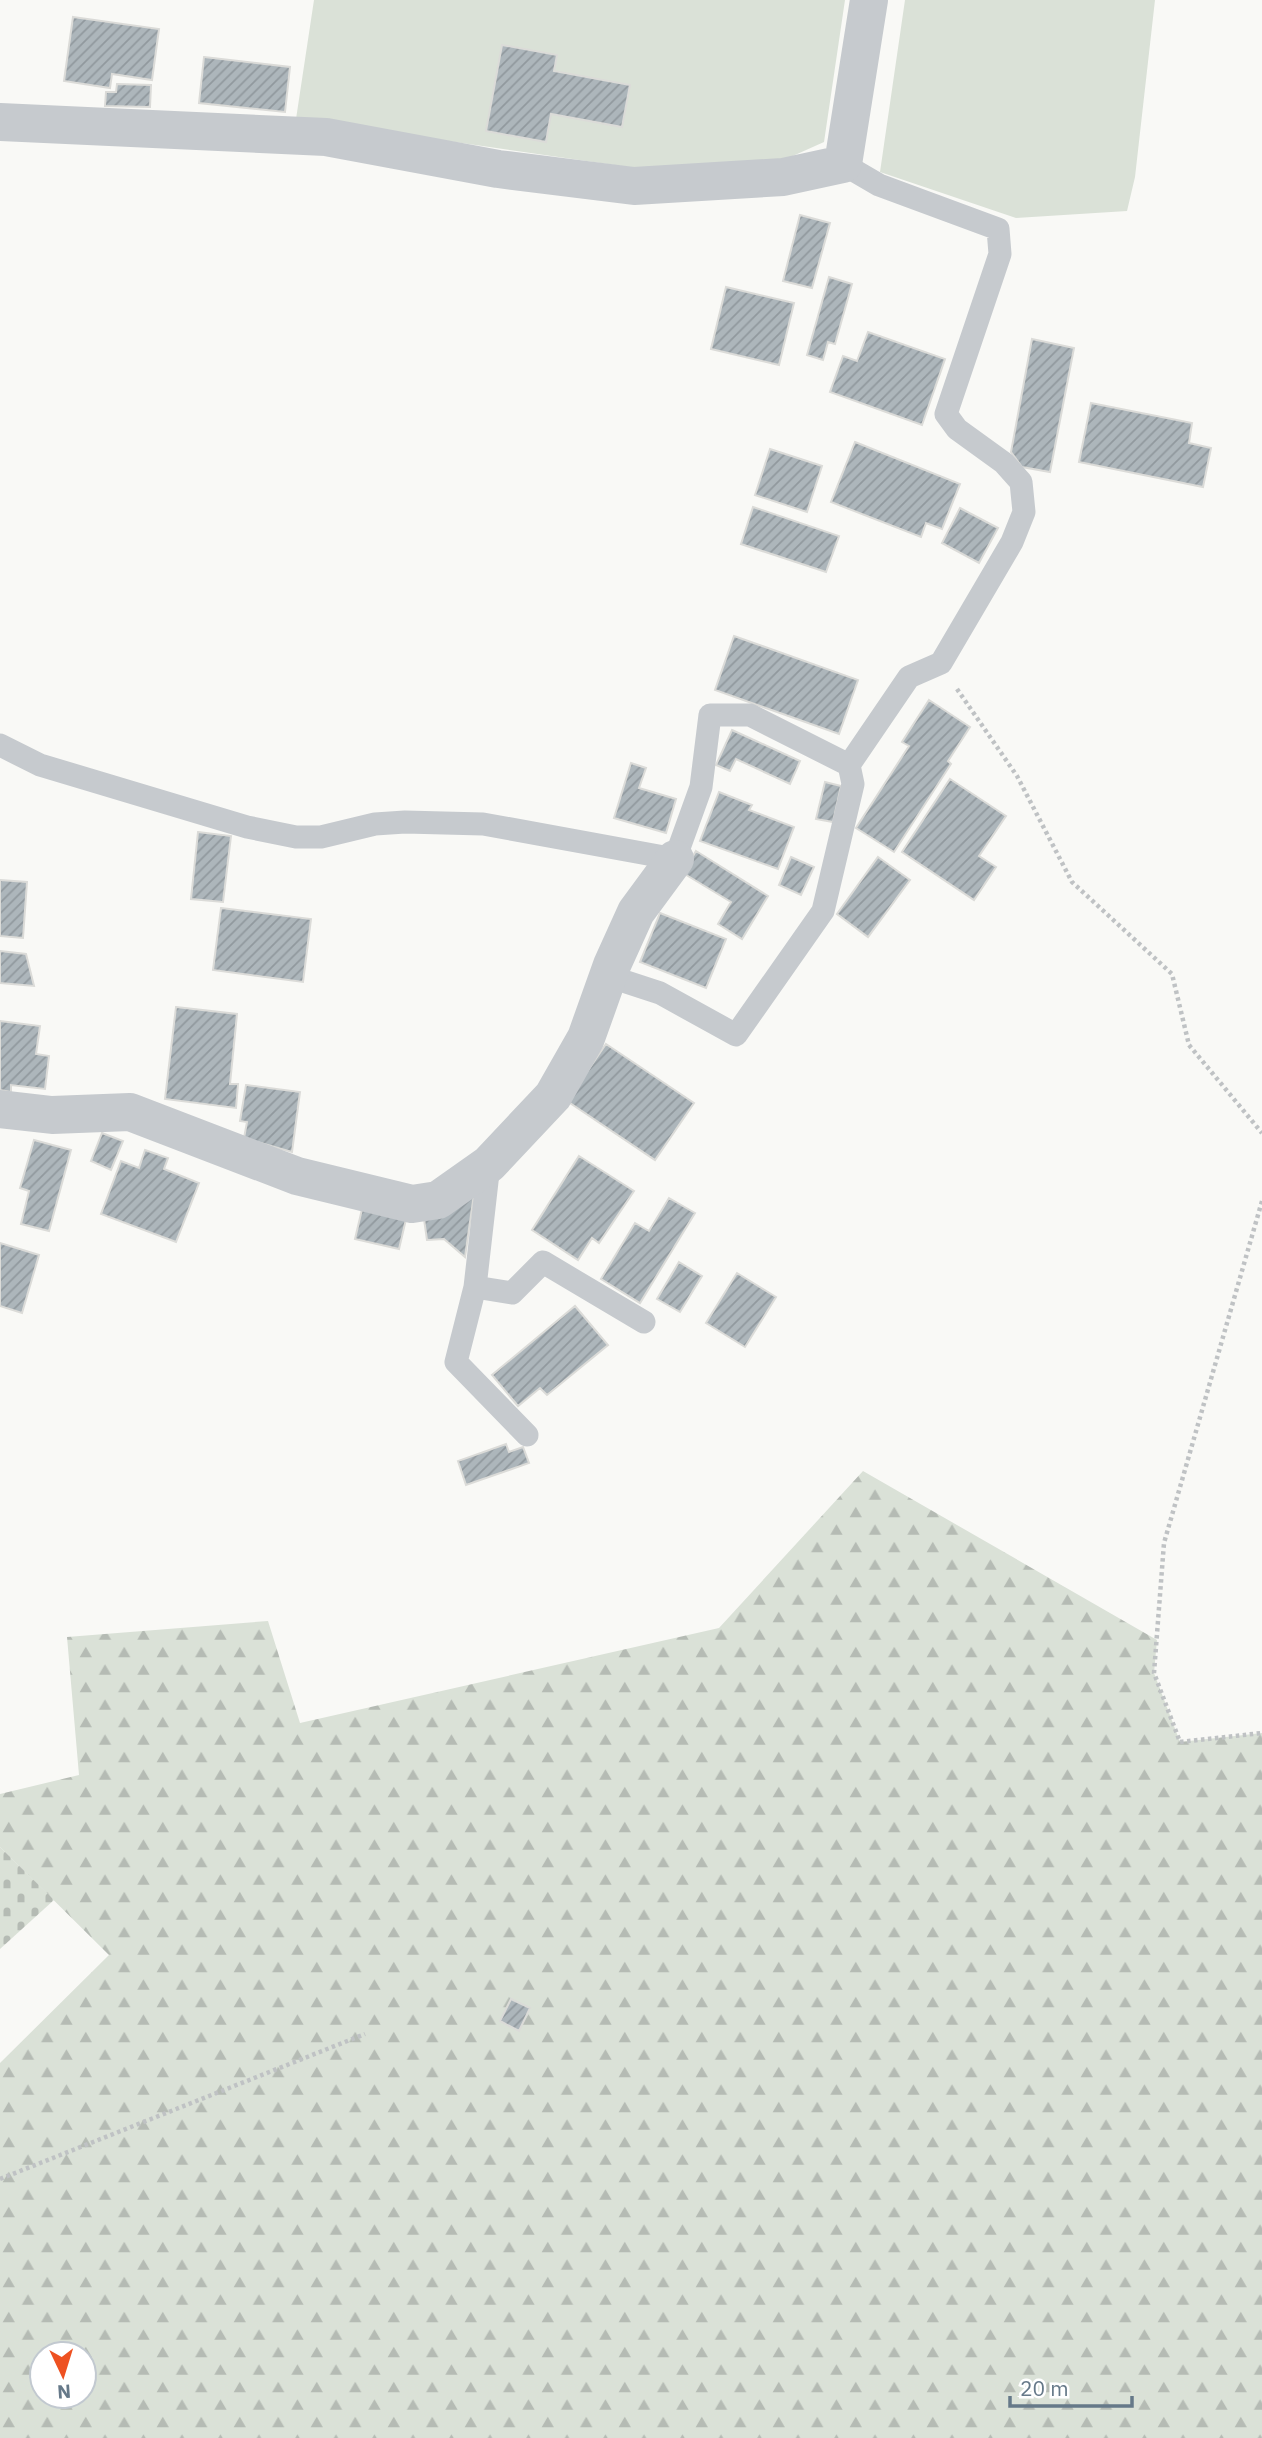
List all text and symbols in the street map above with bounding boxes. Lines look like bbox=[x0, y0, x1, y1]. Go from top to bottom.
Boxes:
north arrow bbox=[28, 2340, 98, 2410]
scale bar bbox=[1010, 2364, 1132, 2408]
text: 20 m bbox=[1020, 2374, 1069, 2402]
text: N bbox=[56, 2380, 72, 2404]

